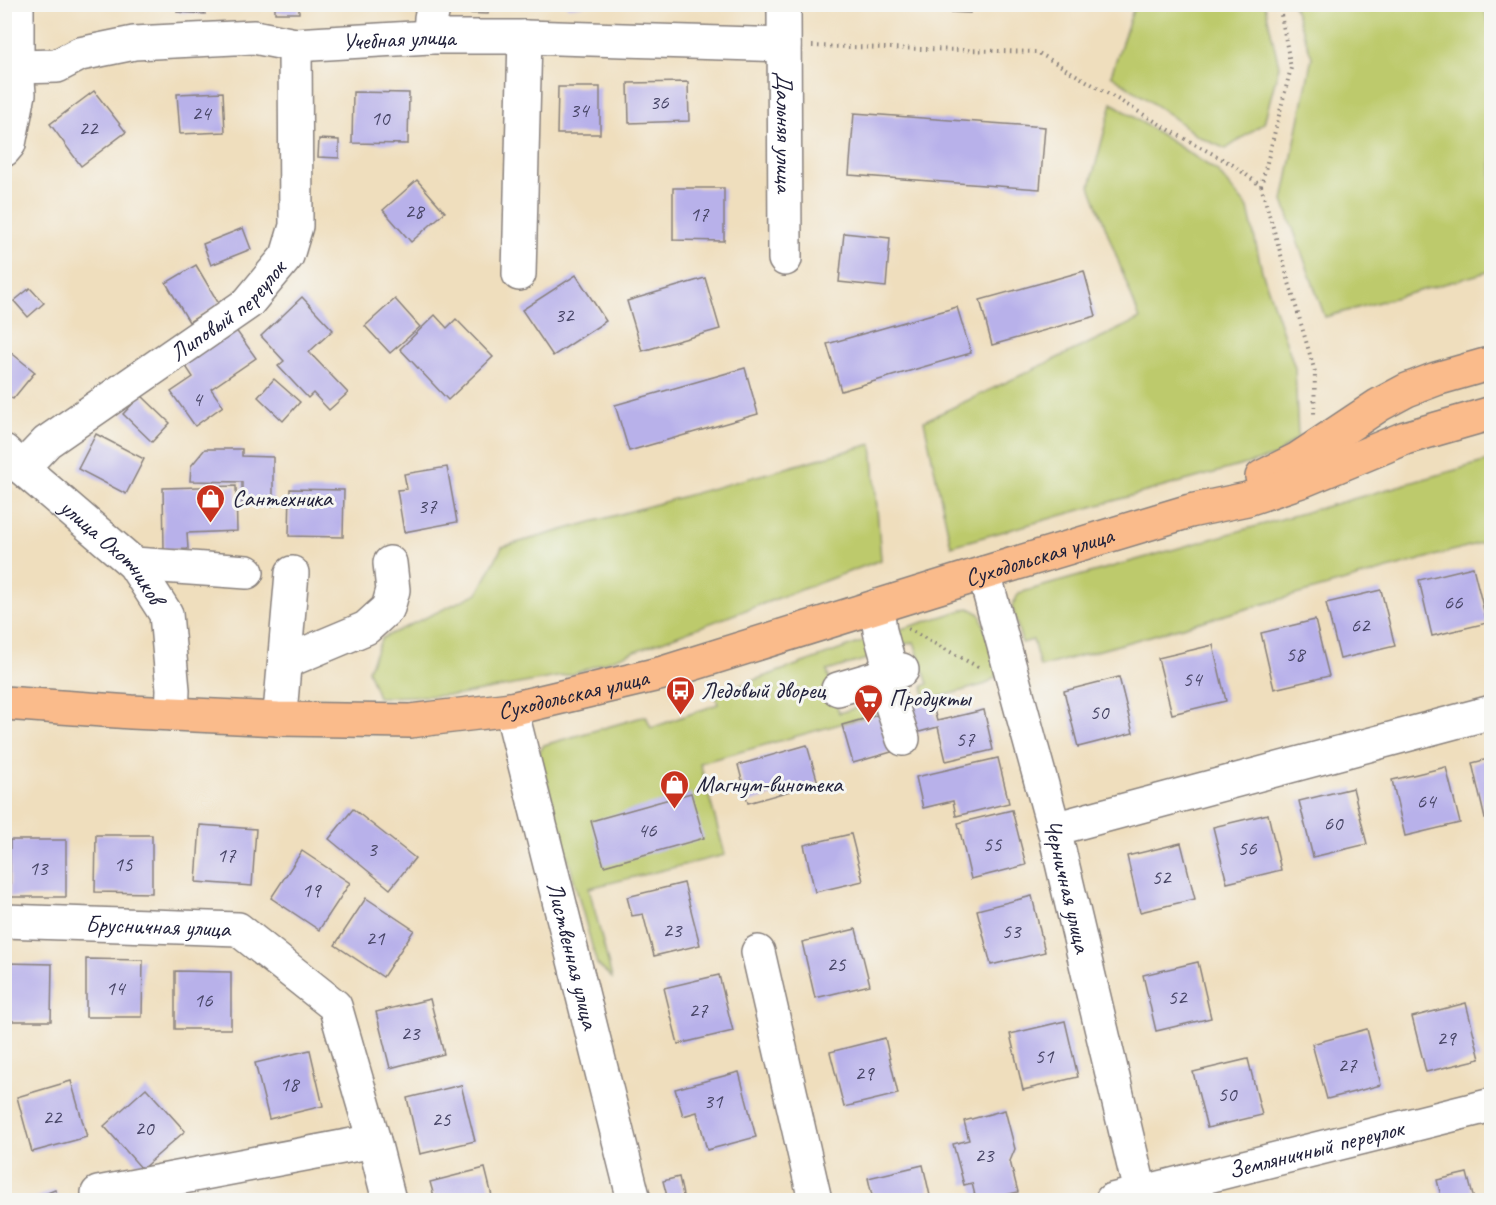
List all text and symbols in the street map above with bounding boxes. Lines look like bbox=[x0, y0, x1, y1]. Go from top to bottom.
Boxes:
street label: Учебная улица bbox=[342, 22, 457, 57]
street label: Дальняя улица bbox=[769, 71, 800, 195]
house number: 36 bbox=[650, 89, 669, 115]
house number: 34 bbox=[570, 97, 591, 123]
house number: 24 bbox=[192, 100, 213, 126]
house number: 10 bbox=[371, 105, 391, 131]
house number: 22 bbox=[79, 115, 99, 141]
house number: 28 bbox=[405, 198, 426, 224]
house number: 17 bbox=[690, 201, 710, 227]
street label: Липовый переулок bbox=[164, 252, 294, 368]
house number: 32 bbox=[555, 302, 575, 328]
house number: 4 bbox=[192, 386, 204, 412]
shop icon: Сантехника bbox=[195, 482, 227, 524]
place label: Сантехника bbox=[232, 483, 334, 513]
street label: улица Охотников bbox=[52, 491, 174, 614]
house number: 37 bbox=[418, 493, 438, 519]
street label: Суходольская улица bbox=[961, 520, 1118, 593]
house number: 66 bbox=[1444, 589, 1463, 615]
house number: 62 bbox=[1351, 612, 1371, 638]
house number: 58 bbox=[1286, 641, 1307, 667]
street label: Суходольская улица bbox=[496, 662, 652, 725]
house number: 54 bbox=[1183, 666, 1204, 692]
bus stop icon: Ледовый дворец bbox=[664, 674, 696, 716]
place label: Ледовый дворец bbox=[701, 675, 826, 705]
supermarket icon: Продукты bbox=[852, 682, 884, 724]
place label: Продукты bbox=[889, 683, 973, 713]
house number: 50 bbox=[1090, 699, 1110, 725]
house number: 57 bbox=[956, 726, 976, 752]
shop icon: Магнум-винотека bbox=[659, 768, 691, 810]
place label: Магнум-винотека bbox=[696, 769, 844, 799]
house number: 64 bbox=[1417, 788, 1438, 814]
house number: 60 bbox=[1324, 810, 1344, 836]
street label: Черничная улица bbox=[1037, 816, 1098, 957]
house number: 46 bbox=[638, 817, 657, 843]
house number: 55 bbox=[983, 831, 1003, 857]
house number: 56 bbox=[1238, 835, 1257, 861]
house number: 3 bbox=[367, 836, 378, 862]
house number: 17 bbox=[217, 842, 237, 868]
house number: 15 bbox=[114, 851, 134, 877]
house number: 13 bbox=[29, 855, 49, 881]
house number: 52 bbox=[1152, 864, 1172, 890]
house number: 19 bbox=[302, 877, 322, 903]
street label: Лиственная улица bbox=[540, 879, 606, 1034]
street label: Брусничная улица bbox=[85, 909, 232, 944]
house number: 23 bbox=[663, 917, 683, 943]
house number: 53 bbox=[1002, 918, 1022, 944]
house number: 21 bbox=[366, 925, 386, 951]
house number: 25 bbox=[827, 951, 847, 977]
house number: 14 bbox=[106, 975, 127, 1001]
house number: 52 bbox=[1168, 984, 1188, 1010]
house number: 16 bbox=[194, 987, 213, 1013]
house number: 27 bbox=[689, 997, 709, 1023]
house number: 23 bbox=[401, 1020, 421, 1046]
house number: 29 bbox=[1437, 1025, 1457, 1051]
house number: 51 bbox=[1035, 1043, 1055, 1069]
house number: 27 bbox=[1338, 1052, 1358, 1078]
house number: 29 bbox=[855, 1060, 875, 1086]
house number: 18 bbox=[280, 1071, 301, 1097]
house number: 50 bbox=[1218, 1081, 1238, 1107]
house number: 31 bbox=[704, 1088, 724, 1114]
house number: 22 bbox=[43, 1104, 63, 1130]
house number: 25 bbox=[432, 1106, 452, 1132]
street label: Земляничный переулок bbox=[1225, 1112, 1408, 1185]
house number: 20 bbox=[135, 1115, 155, 1141]
house number: 23 bbox=[975, 1142, 995, 1168]

